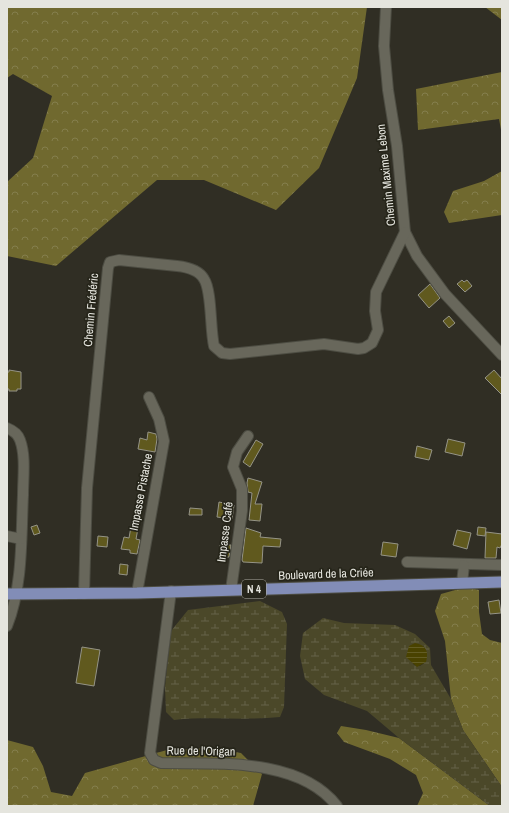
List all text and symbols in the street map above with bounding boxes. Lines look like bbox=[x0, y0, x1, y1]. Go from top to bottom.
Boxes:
street label: Chemin Maxime Lebon bbox=[373, 123, 399, 227]
street label: Chemin Frédéric bbox=[80, 272, 102, 347]
street label: Impasse Pistache bbox=[126, 452, 156, 532]
street label: Impasse Café bbox=[213, 501, 237, 563]
street label: Boulevard de la Criée bbox=[278, 564, 374, 584]
road number: N 4 bbox=[242, 580, 266, 598]
street label: Rue de l'Origan bbox=[167, 742, 235, 760]

